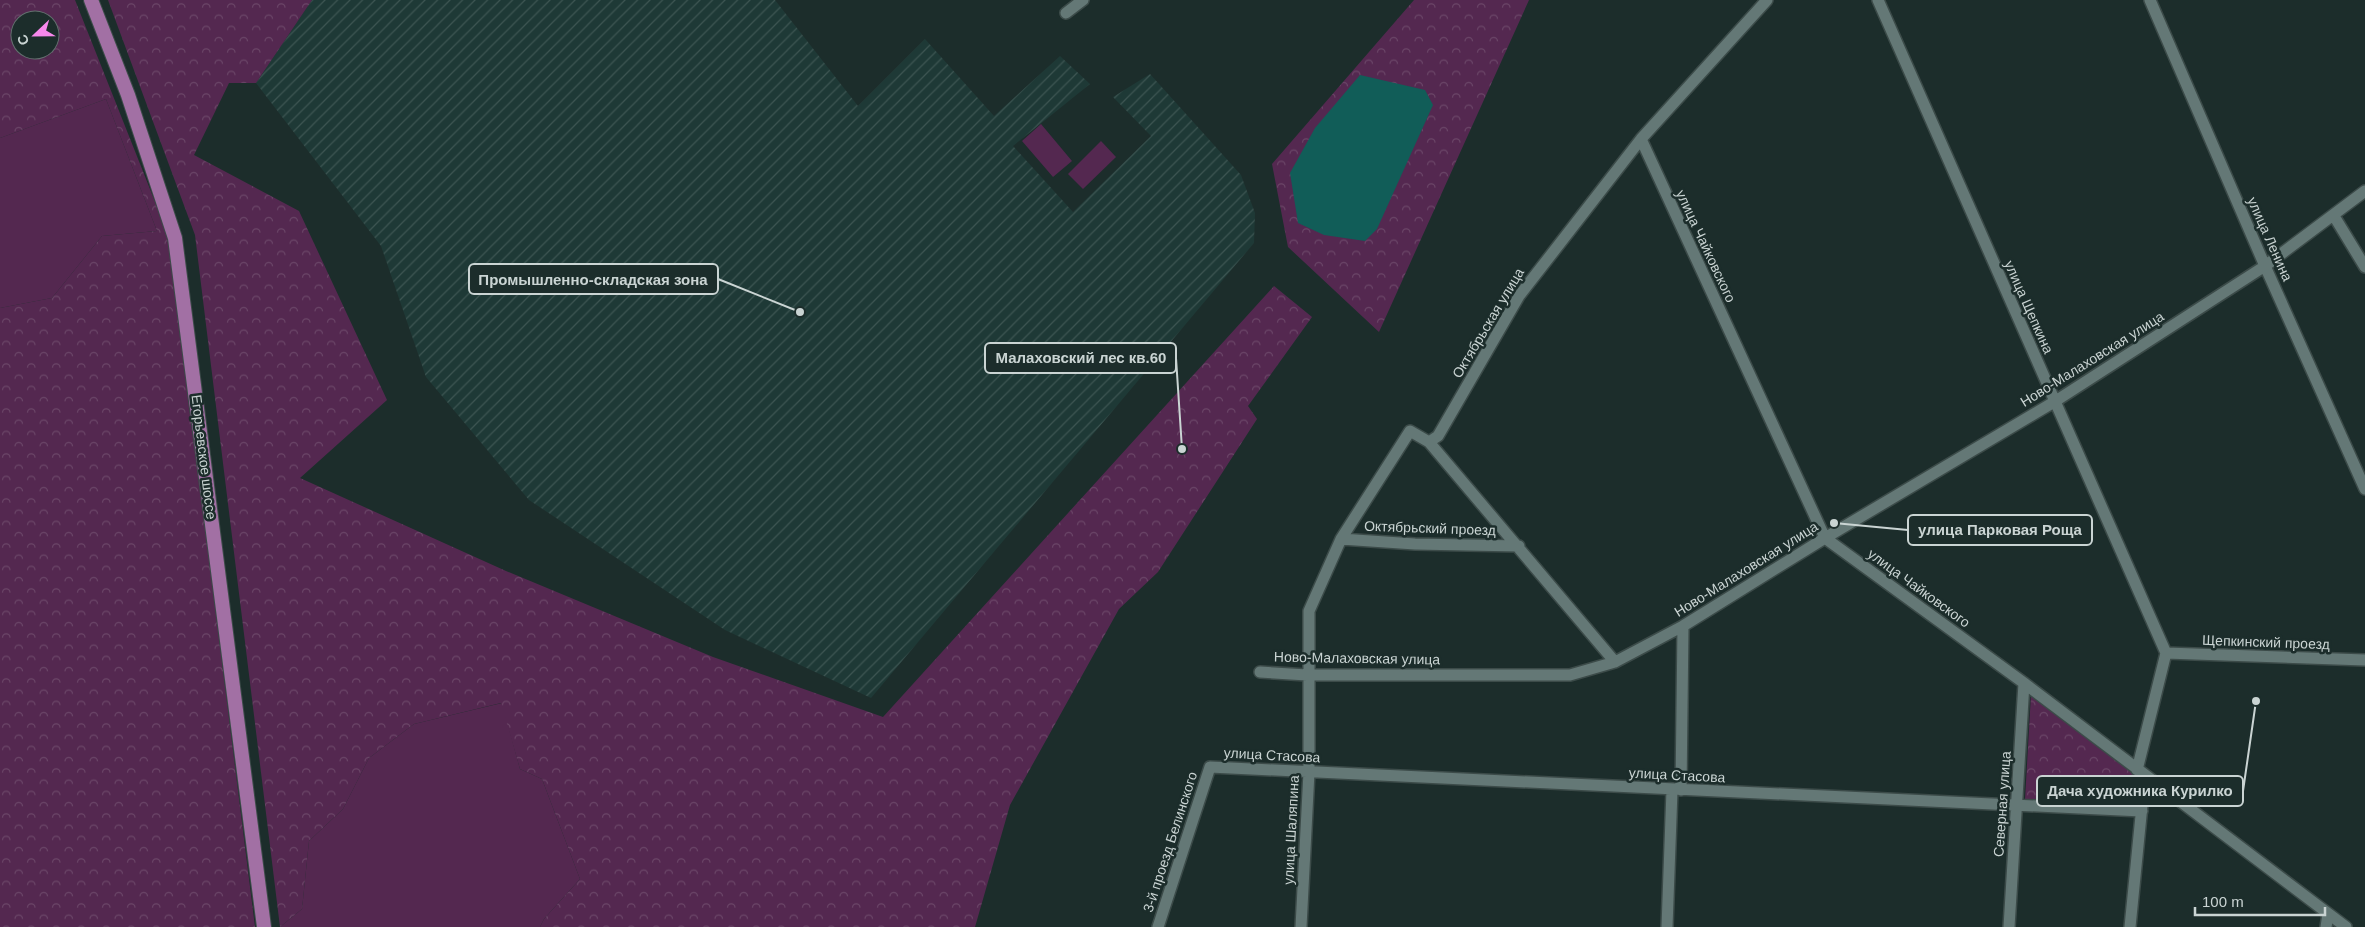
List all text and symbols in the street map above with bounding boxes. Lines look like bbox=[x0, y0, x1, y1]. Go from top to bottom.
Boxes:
north arrow bbox=[10, 10, 60, 60]
text: С bbox=[14, 32, 32, 48]
street label: улица Чайковского bbox=[1673, 187, 1739, 305]
street label: улица Ленина bbox=[2244, 194, 2296, 284]
street label: улица Щепкина bbox=[2001, 258, 2057, 356]
callout: Промышленно-складская зона bbox=[469, 264, 718, 294]
street label: Октябрьская улица bbox=[1449, 265, 1527, 381]
text: Промышленно-складская зона bbox=[478, 271, 708, 288]
street label: Ново-Малаховская улица bbox=[2017, 308, 2167, 410]
callout: Малаховский лес кв.60 bbox=[985, 343, 1176, 373]
text: Малаховский лес кв.60 bbox=[996, 349, 1166, 366]
street label: Егорьевское шоссе bbox=[188, 394, 220, 521]
callout: улица Парковая Роща bbox=[1908, 515, 2092, 545]
street label: Октябрьский проезд bbox=[1364, 518, 1496, 538]
street label: Ново-Малаховская улица bbox=[1671, 518, 1821, 620]
text: улица Парковая Роща bbox=[1918, 521, 2083, 538]
street label: улица Чайковского bbox=[1865, 546, 1973, 631]
street label: Щепкинский проезд bbox=[2202, 632, 2330, 652]
street label: Ново-Малаховская улица bbox=[1274, 649, 1440, 667]
street label: улица Стасова bbox=[1223, 744, 1321, 766]
street label: Северная улица bbox=[1990, 750, 2014, 858]
street label: улица Стасова bbox=[1628, 764, 1726, 786]
street label: 3-й проезд Белинского bbox=[1140, 769, 1200, 914]
street label: улица Шаляпина bbox=[1280, 775, 1302, 885]
callout: Дача художника Курилко bbox=[2037, 776, 2243, 806]
text: Дача художника Курилко bbox=[2047, 782, 2233, 799]
scale bar bbox=[2195, 884, 2325, 916]
text: 100 m bbox=[2202, 893, 2244, 910]

